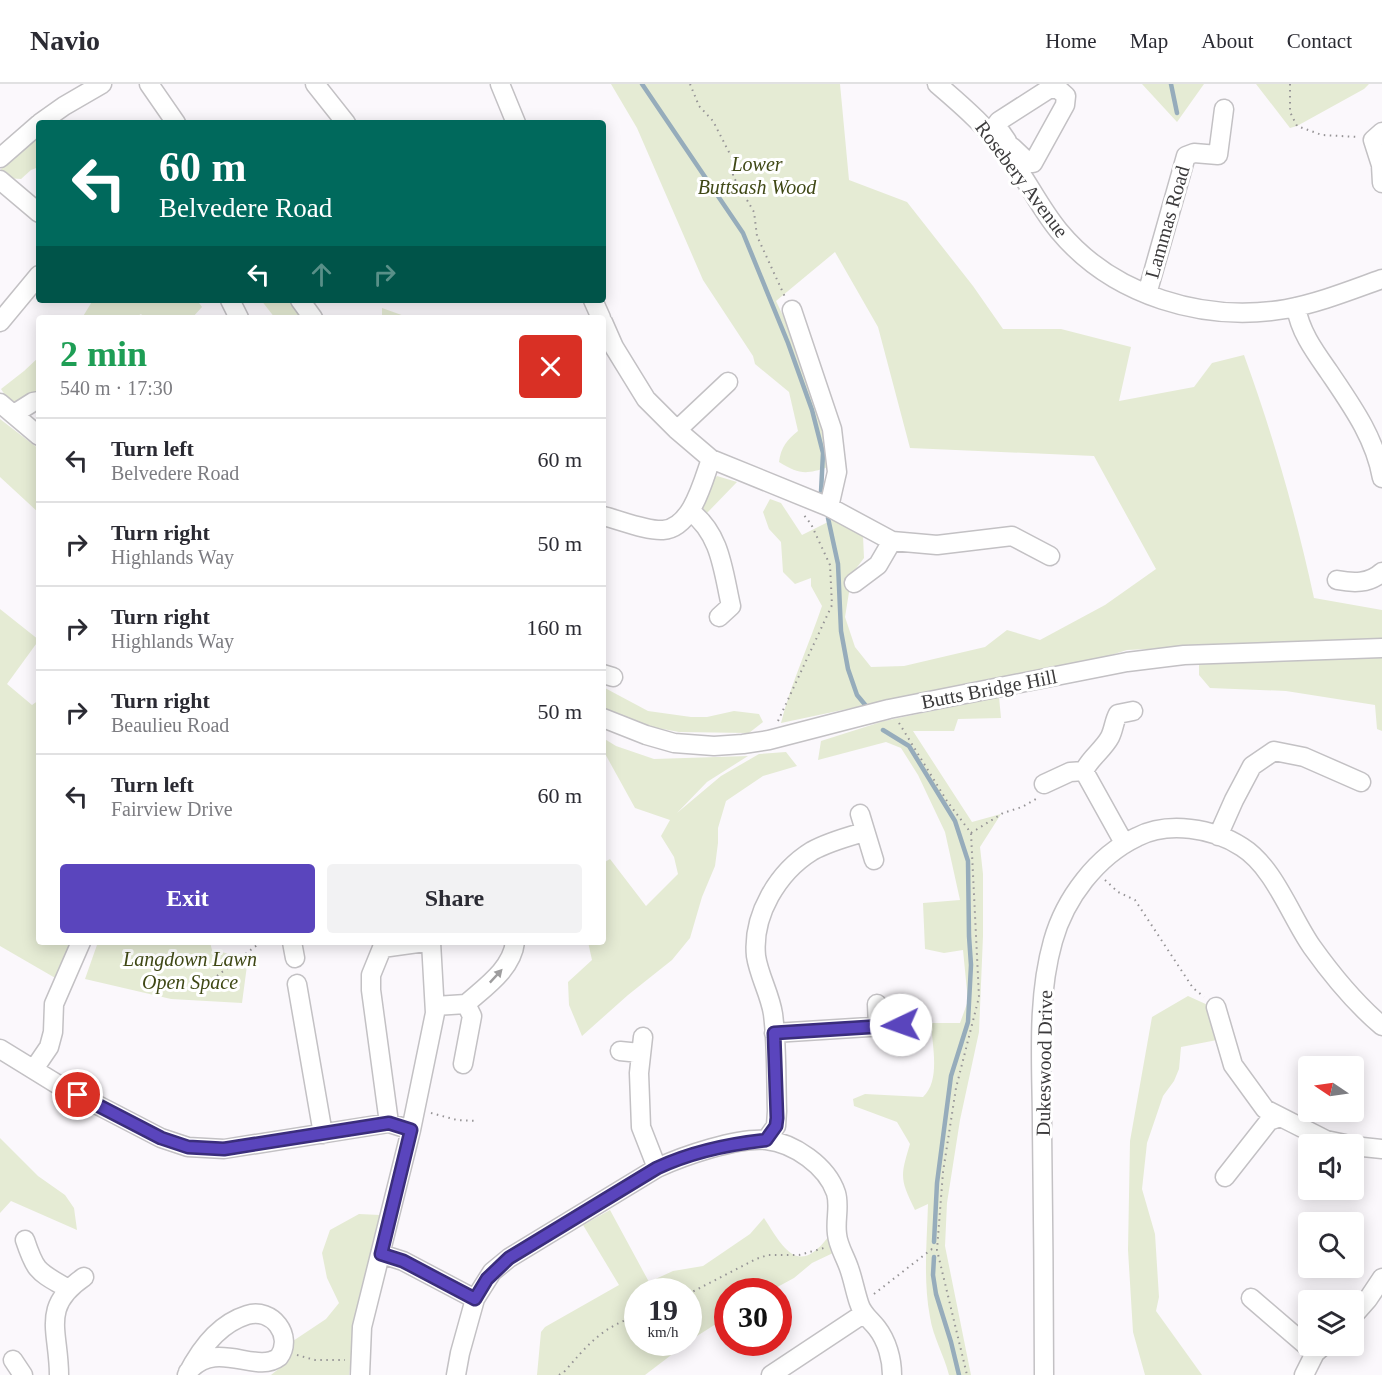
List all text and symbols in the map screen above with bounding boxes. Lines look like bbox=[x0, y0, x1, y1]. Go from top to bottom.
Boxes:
text: Navio bbox=[30, 25, 100, 56]
text: Home bbox=[1045, 29, 1097, 53]
text: Map bbox=[1130, 29, 1168, 53]
text: About bbox=[1201, 29, 1254, 53]
text: Contact bbox=[1287, 29, 1352, 53]
street label: Rosebery Avenue bbox=[970, 116, 1073, 242]
icon: left bbox=[60, 144, 138, 222]
text: 60 m bbox=[159, 144, 247, 190]
park label: Lower Buttsash Wood bbox=[698, 153, 817, 198]
street label: Lammas Road bbox=[1140, 163, 1194, 281]
text: Belvedere Road bbox=[159, 193, 332, 223]
icon: left bbox=[242, 258, 275, 291]
icon: ahead bbox=[305, 258, 338, 291]
icon: right bbox=[368, 258, 401, 291]
text: 2 min bbox=[60, 334, 147, 374]
button: close bbox=[519, 335, 582, 398]
text: 540 m · 17:30 bbox=[60, 377, 173, 399]
text: Turn left bbox=[111, 436, 194, 461]
icon: left bbox=[60, 444, 93, 477]
text: 60 m bbox=[537, 447, 582, 472]
text: Belvedere Road bbox=[111, 462, 239, 484]
text: Turn right bbox=[111, 520, 210, 545]
icon: right bbox=[60, 528, 93, 561]
text: 50 m bbox=[537, 531, 582, 556]
text: Highlands Way bbox=[111, 546, 234, 568]
text: Turn right bbox=[111, 604, 210, 629]
icon: right bbox=[60, 612, 93, 645]
text: 160 m bbox=[526, 615, 582, 640]
text: Highlands Way bbox=[111, 630, 234, 652]
street label: Butts Bridge Hill bbox=[919, 665, 1059, 714]
text: Turn right bbox=[111, 688, 210, 713]
icon: right bbox=[60, 696, 93, 729]
text: 50 m bbox=[537, 699, 582, 724]
text: Beaulieu Road bbox=[111, 714, 229, 736]
text: Turn left bbox=[111, 772, 194, 797]
icon: left bbox=[60, 780, 93, 813]
text: 60 m bbox=[537, 783, 582, 808]
text: Fairview Drive bbox=[111, 798, 233, 820]
button: Exit bbox=[60, 864, 315, 933]
button: Share bbox=[327, 864, 582, 933]
park label: Langdown Lawn Open Space bbox=[122, 948, 257, 994]
one-way arrow bbox=[489, 969, 503, 984]
street label: Dukeswood Drive bbox=[1032, 990, 1056, 1136]
position arrow bbox=[869, 993, 933, 1057]
north arrow bbox=[1298, 1056, 1364, 1122]
map controls bbox=[1298, 1056, 1364, 1356]
pin bbox=[52, 1069, 103, 1120]
icon: arrive bbox=[61, 1078, 94, 1111]
button: sound bbox=[1298, 1134, 1364, 1200]
button: search bbox=[1298, 1212, 1364, 1278]
speed limit sign: 30 bbox=[714, 1278, 792, 1356]
button: layers bbox=[1298, 1290, 1364, 1356]
text: 19 bbox=[648, 1293, 678, 1326]
text: km/h bbox=[648, 1324, 678, 1340]

